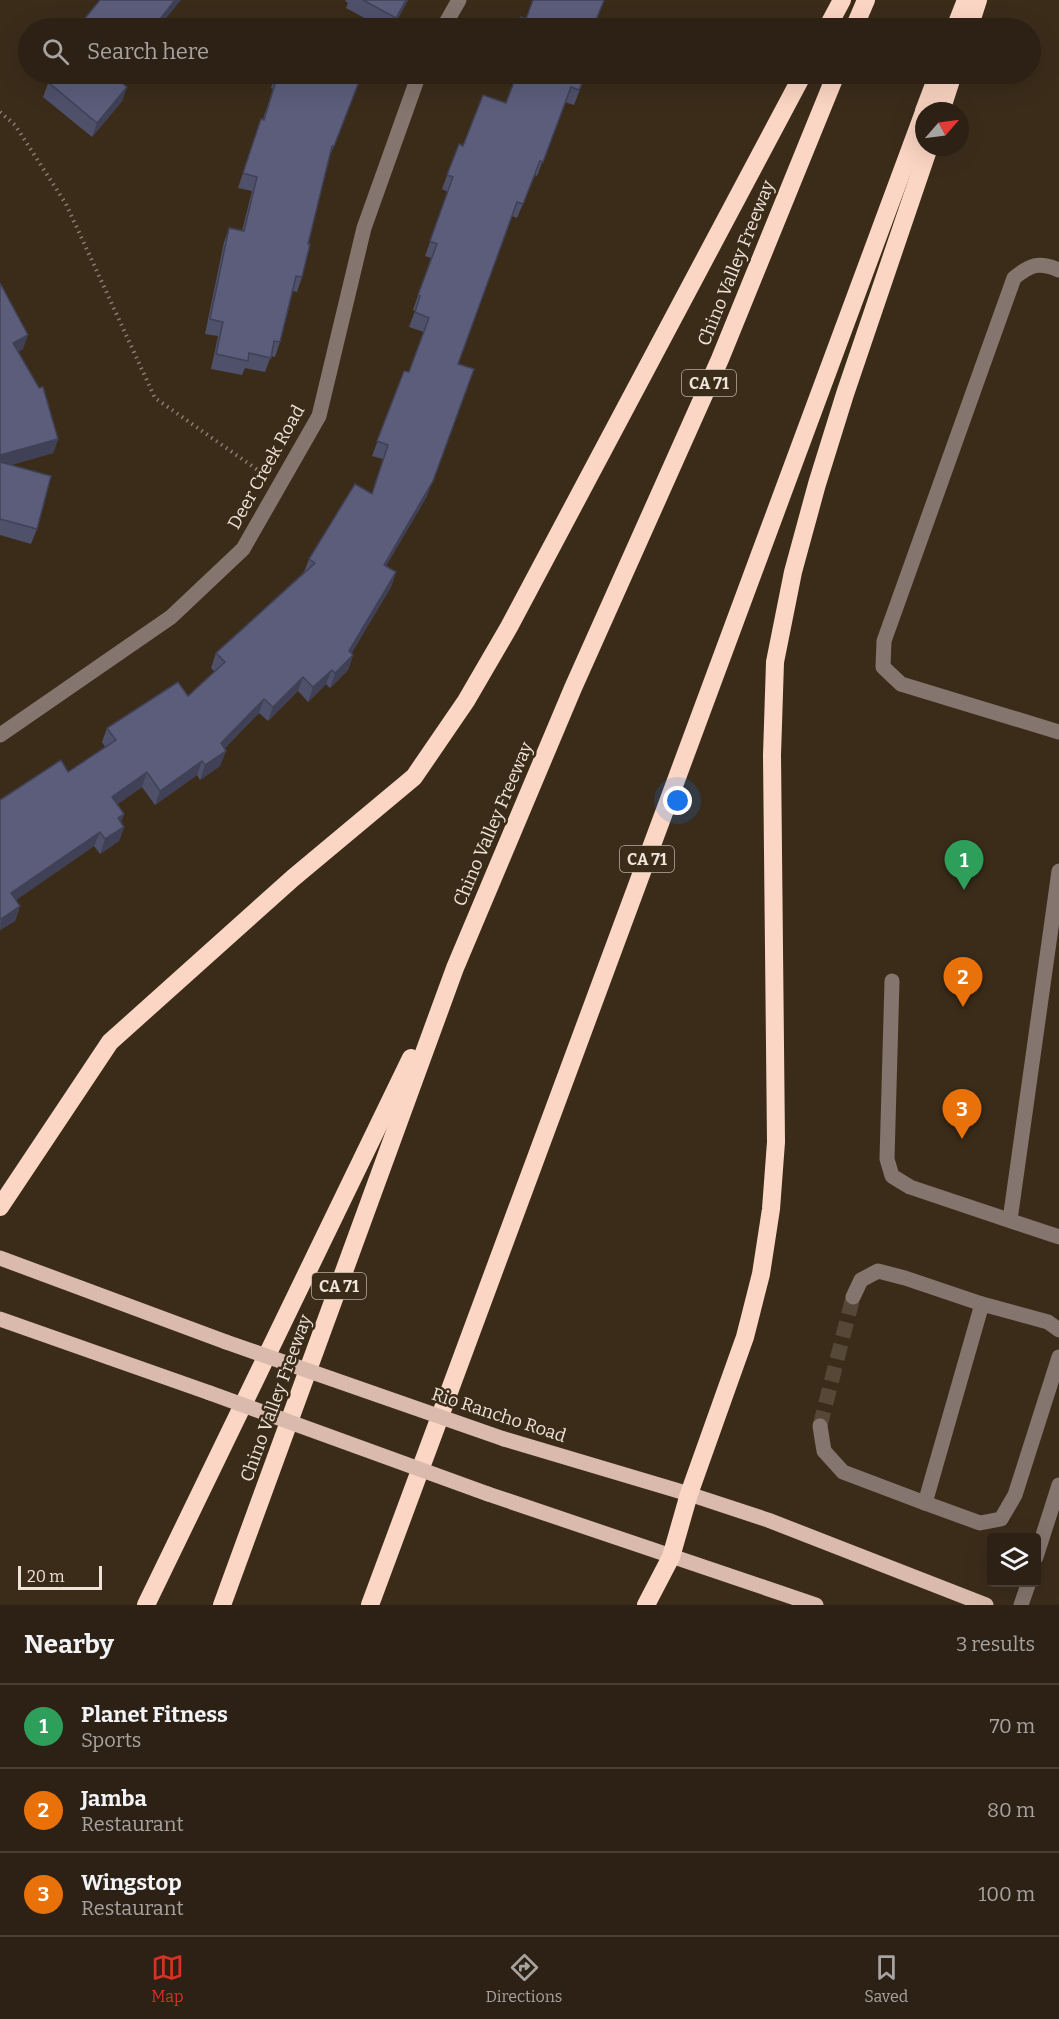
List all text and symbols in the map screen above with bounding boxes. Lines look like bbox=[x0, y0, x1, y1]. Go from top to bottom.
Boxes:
search box bbox=[18, 18, 1041, 84]
icon: search bbox=[39, 35, 72, 68]
text: Search here bbox=[87, 38, 209, 65]
north arrow bbox=[915, 102, 969, 156]
street label: Chino Valley Freeway bbox=[693, 177, 779, 349]
road number: CA 71 bbox=[682, 370, 736, 396]
street label: Deer Creek Road bbox=[223, 401, 309, 533]
street label: Chino Valley Freeway bbox=[448, 738, 538, 909]
your location bbox=[663, 786, 692, 815]
pin: 1 bbox=[944, 840, 984, 890]
road number: CA 71 bbox=[620, 846, 674, 872]
pin: 2 bbox=[944, 958, 982, 1007]
pin: 3 bbox=[942, 1090, 982, 1139]
road number: CA 71 bbox=[312, 1273, 366, 1299]
street label: Chino Valley Freeway bbox=[236, 1311, 317, 1485]
street label: Rio Rancho Road bbox=[429, 1383, 569, 1447]
map controls bbox=[987, 1533, 1041, 1587]
button: layers bbox=[987, 1533, 1041, 1587]
scale bar bbox=[18, 1563, 102, 1590]
text: 20 m bbox=[27, 1567, 64, 1586]
text: Nearby bbox=[24, 1629, 114, 1660]
text: 3 results bbox=[956, 1632, 1035, 1656]
text: Planet Fitness bbox=[81, 1701, 228, 1728]
text: 1 bbox=[39, 1714, 48, 1738]
text: 70 m bbox=[989, 1714, 1035, 1738]
text: Sports bbox=[81, 1728, 141, 1752]
text: Jamba bbox=[81, 1785, 147, 1812]
text: 2 bbox=[38, 1798, 49, 1822]
text: 80 m bbox=[987, 1798, 1035, 1822]
text: Restaurant bbox=[81, 1812, 184, 1836]
text: Wingstop bbox=[81, 1869, 182, 1896]
text: 3 bbox=[38, 1882, 49, 1906]
text: 100 m bbox=[978, 1882, 1035, 1906]
text: Restaurant bbox=[81, 1896, 184, 1920]
tab: Map bbox=[151, 1951, 184, 2006]
tab: Directions bbox=[486, 1951, 563, 2006]
tab: Saved bbox=[864, 1951, 908, 2006]

